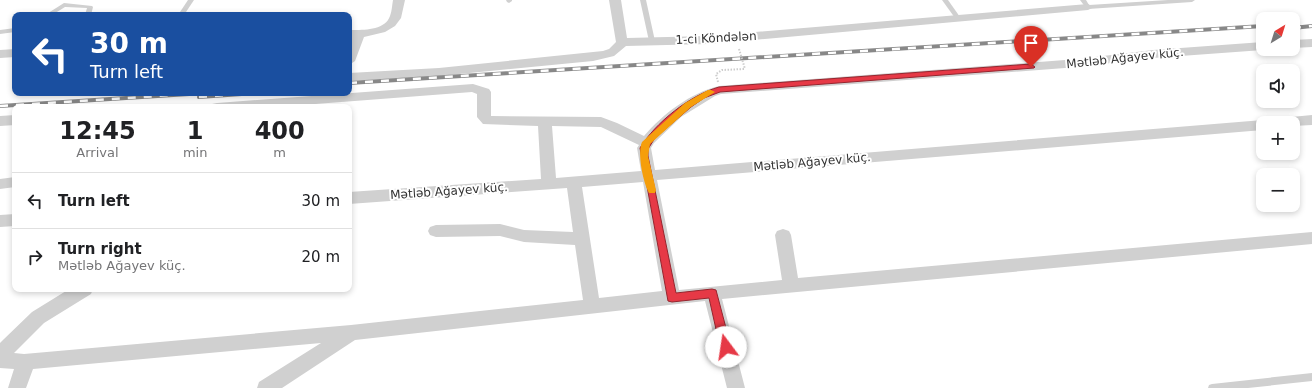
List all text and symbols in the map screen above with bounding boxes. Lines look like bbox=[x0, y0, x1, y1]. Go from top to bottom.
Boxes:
north arrow bbox=[1256, 12, 1300, 56]
map controls bbox=[1256, 12, 1300, 212]
pin bbox=[1014, 26, 1048, 67]
text: 30 m bbox=[90, 27, 168, 60]
icon: left bbox=[24, 28, 76, 80]
street label: 1-ci Köndələn bbox=[675, 29, 757, 47]
icon: arrive bbox=[1020, 32, 1042, 54]
street label: Mətləb Ağayev küç. bbox=[1066, 45, 1184, 71]
text: Turn left bbox=[90, 61, 163, 82]
button: sound bbox=[1256, 64, 1300, 108]
button: + bbox=[1256, 116, 1300, 160]
text: 12:45 bbox=[59, 117, 136, 145]
text: 1 bbox=[187, 117, 203, 145]
text: 400 bbox=[255, 117, 305, 145]
text: Arrival bbox=[76, 145, 119, 160]
text: min bbox=[183, 145, 207, 160]
text: m bbox=[273, 145, 286, 160]
street label: Mətləb Ağayev küç. bbox=[753, 150, 871, 174]
button: − bbox=[1256, 168, 1300, 212]
street label: Mətləb Ağayev küç. bbox=[390, 180, 508, 202]
icon: left bbox=[24, 190, 46, 212]
text: Turn left bbox=[58, 192, 130, 210]
text: 30 m bbox=[302, 192, 340, 210]
text: Turn right bbox=[58, 240, 142, 258]
icon: right bbox=[24, 246, 46, 268]
text: 20 m bbox=[302, 248, 340, 266]
text: Mətləb Ağayev küç. bbox=[58, 258, 186, 273]
position arrow bbox=[705, 326, 747, 368]

